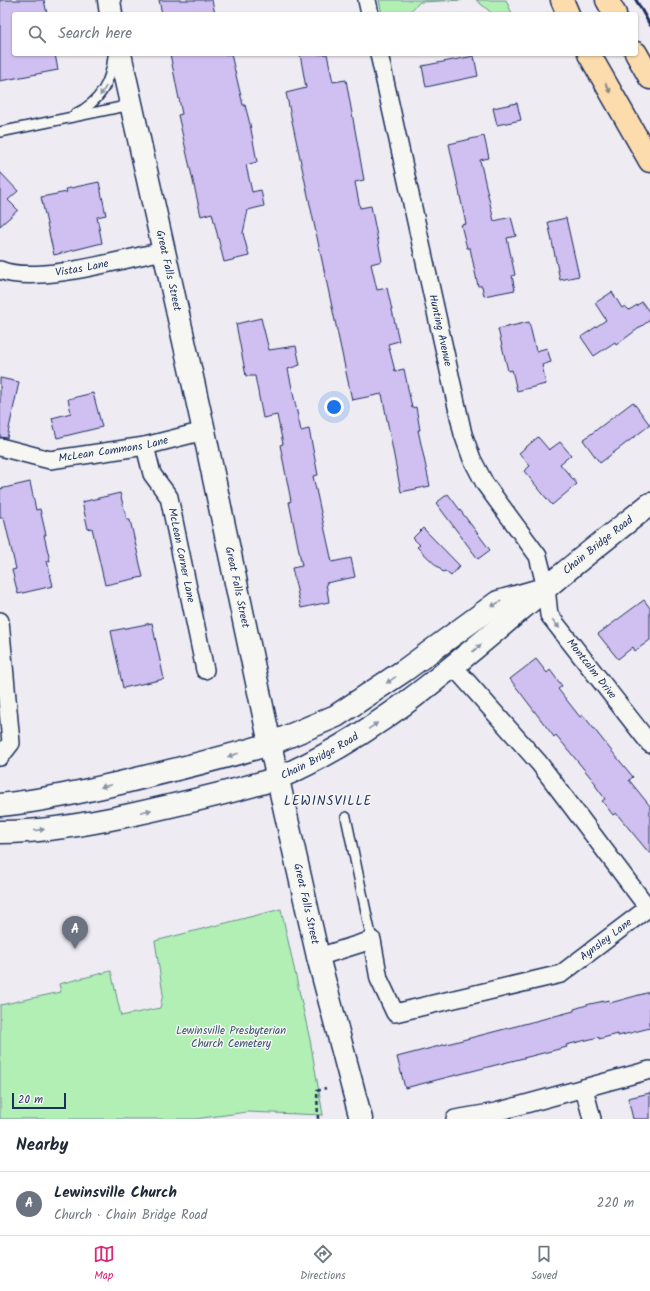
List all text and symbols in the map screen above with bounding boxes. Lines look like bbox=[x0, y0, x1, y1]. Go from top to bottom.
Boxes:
search box bbox=[12, 12, 638, 56]
text: Search here bbox=[58, 22, 132, 46]
icon: search bbox=[26, 23, 48, 45]
one-way arrow bbox=[604, 82, 611, 94]
one-way arrow bbox=[99, 85, 106, 97]
street label: Great Falls Street bbox=[151, 228, 186, 314]
street label: Vistas Lane bbox=[54, 255, 110, 282]
street label: Hunting Avenue bbox=[423, 293, 457, 368]
your location bbox=[324, 397, 344, 417]
street label: McLean Commons Lane bbox=[57, 431, 170, 468]
street label: McLean Corner Lane bbox=[163, 506, 200, 604]
street label: Chain Bridge Road bbox=[559, 511, 638, 579]
street label: Great Falls Street bbox=[220, 545, 254, 630]
one-way arrow bbox=[490, 601, 502, 608]
one-way arrow bbox=[552, 619, 560, 630]
street label: Montcalm Drive bbox=[562, 635, 621, 703]
one-way arrow bbox=[472, 643, 483, 652]
one-way arrow bbox=[386, 676, 396, 684]
one-way arrow bbox=[368, 722, 379, 730]
street label: Chain Bridge Road bbox=[278, 728, 363, 785]
one-way arrow bbox=[226, 752, 238, 758]
one-way arrow bbox=[100, 783, 112, 789]
district label: LEWINSVILLE bbox=[284, 791, 372, 812]
one-way arrow bbox=[140, 808, 152, 814]
one-way arrow bbox=[33, 827, 45, 833]
street label: Great Falls Street bbox=[288, 862, 324, 947]
street label: Aynsley Lane bbox=[576, 914, 636, 966]
pin: A bbox=[62, 916, 88, 949]
park label: Lewinsville Presbyterian Church Cemetery bbox=[176, 1022, 286, 1053]
scale bar bbox=[12, 1091, 66, 1110]
text: 20 m bbox=[18, 1091, 43, 1109]
text: Nearby bbox=[16, 1132, 68, 1159]
text: Lewinsville Church bbox=[54, 1181, 177, 1205]
text: A bbox=[25, 1193, 33, 1214]
text: 220 m bbox=[597, 1193, 634, 1214]
text: Church · Chain Bridge Road bbox=[54, 1205, 207, 1226]
tab: Map bbox=[93, 1243, 115, 1285]
tab: Directions bbox=[300, 1243, 346, 1285]
tab: Saved bbox=[531, 1243, 557, 1285]

